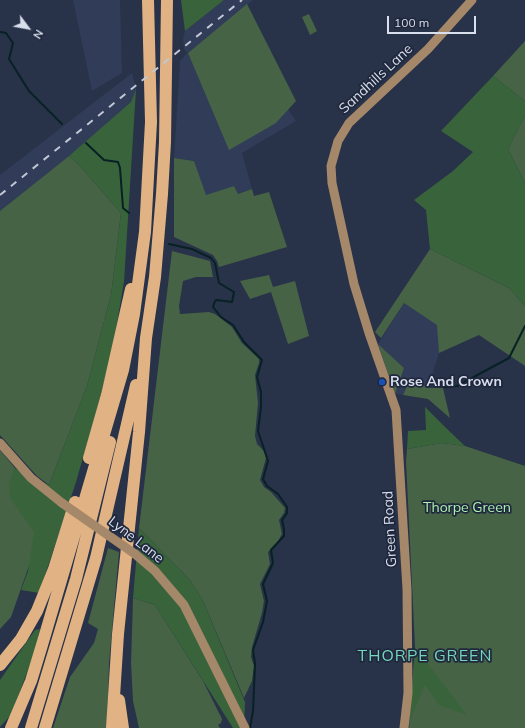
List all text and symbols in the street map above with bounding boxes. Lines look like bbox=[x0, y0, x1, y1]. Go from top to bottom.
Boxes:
north arrow bbox=[8, 8, 48, 48]
scale bar bbox=[389, 8, 478, 34]
text: 100 m bbox=[394, 15, 429, 30]
text: N bbox=[30, 27, 46, 42]
street label: Sandhills Lane bbox=[336, 41, 416, 117]
place label: Rose And Crown bbox=[390, 374, 502, 390]
marker: Rose And Crown bbox=[377, 377, 387, 387]
street label: Green Road bbox=[380, 490, 400, 568]
park label: Thorpe Green bbox=[423, 500, 511, 516]
street label: Lyne Lane bbox=[105, 513, 167, 567]
district label: THORPE GREEN bbox=[358, 646, 492, 666]

